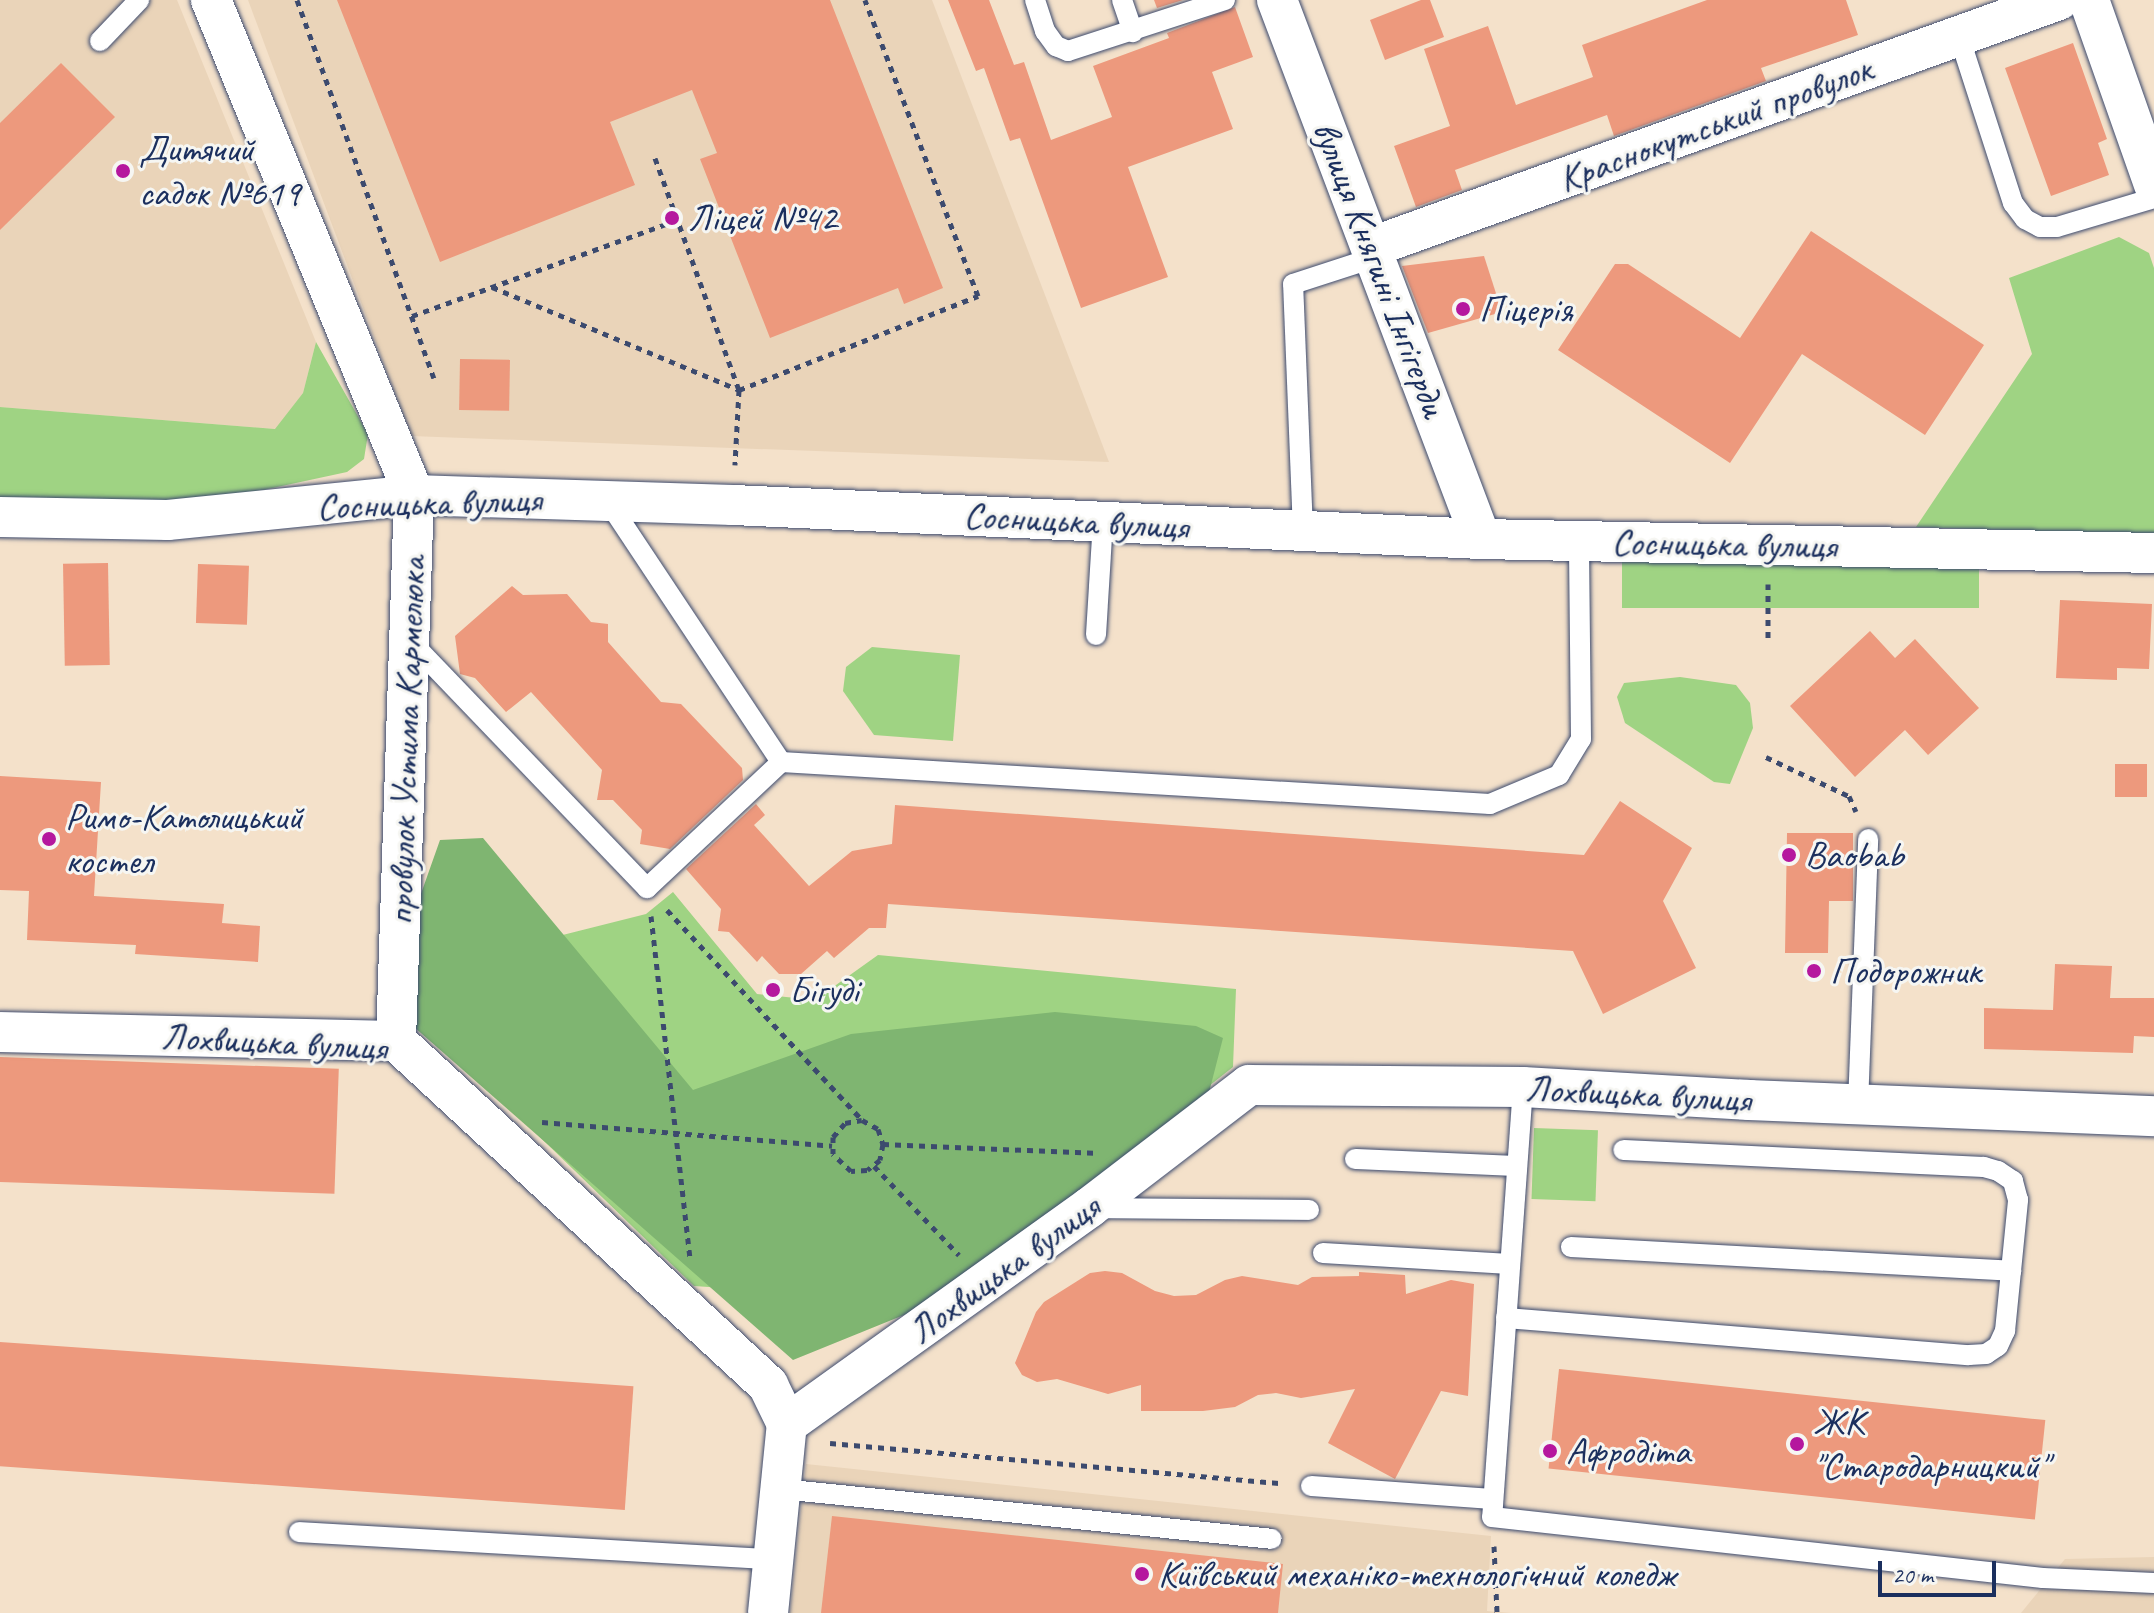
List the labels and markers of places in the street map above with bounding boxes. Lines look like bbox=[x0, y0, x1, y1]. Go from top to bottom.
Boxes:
place label: Дитячий садок №619 bbox=[139, 126, 300, 216]
marker: Дитячий садок №619 bbox=[114, 162, 132, 180]
place label: Ліцей №42 bbox=[688, 195, 837, 241]
marker: Ліцей №42 bbox=[663, 209, 681, 227]
place label: Піцерія bbox=[1479, 286, 1572, 332]
marker: Піцерія bbox=[1454, 300, 1472, 318]
place label: Римо-Католицький костел bbox=[65, 794, 303, 884]
marker: Римо-Католицький костел bbox=[40, 830, 58, 848]
place label: Baobab bbox=[1805, 832, 1903, 878]
marker: Baobab bbox=[1780, 846, 1798, 864]
place label: Подорожник bbox=[1830, 948, 1981, 994]
marker: Подорожник bbox=[1805, 962, 1823, 980]
place label: Бігуді bbox=[789, 967, 859, 1013]
marker: Бігуді bbox=[764, 981, 782, 999]
place label: ЖК "Стародарницкий" bbox=[1813, 1399, 2048, 1488]
place label: Афродіта bbox=[1566, 1428, 1690, 1474]
marker: ЖК "Стародарницкий" bbox=[1788, 1435, 1806, 1453]
marker: Афродіта bbox=[1541, 1442, 1559, 1460]
place label: Київський механіко-технологічний коледж bbox=[1158, 1551, 1676, 1597]
marker: Київський механіко-технологічний коледж bbox=[1133, 1565, 1151, 1583]

